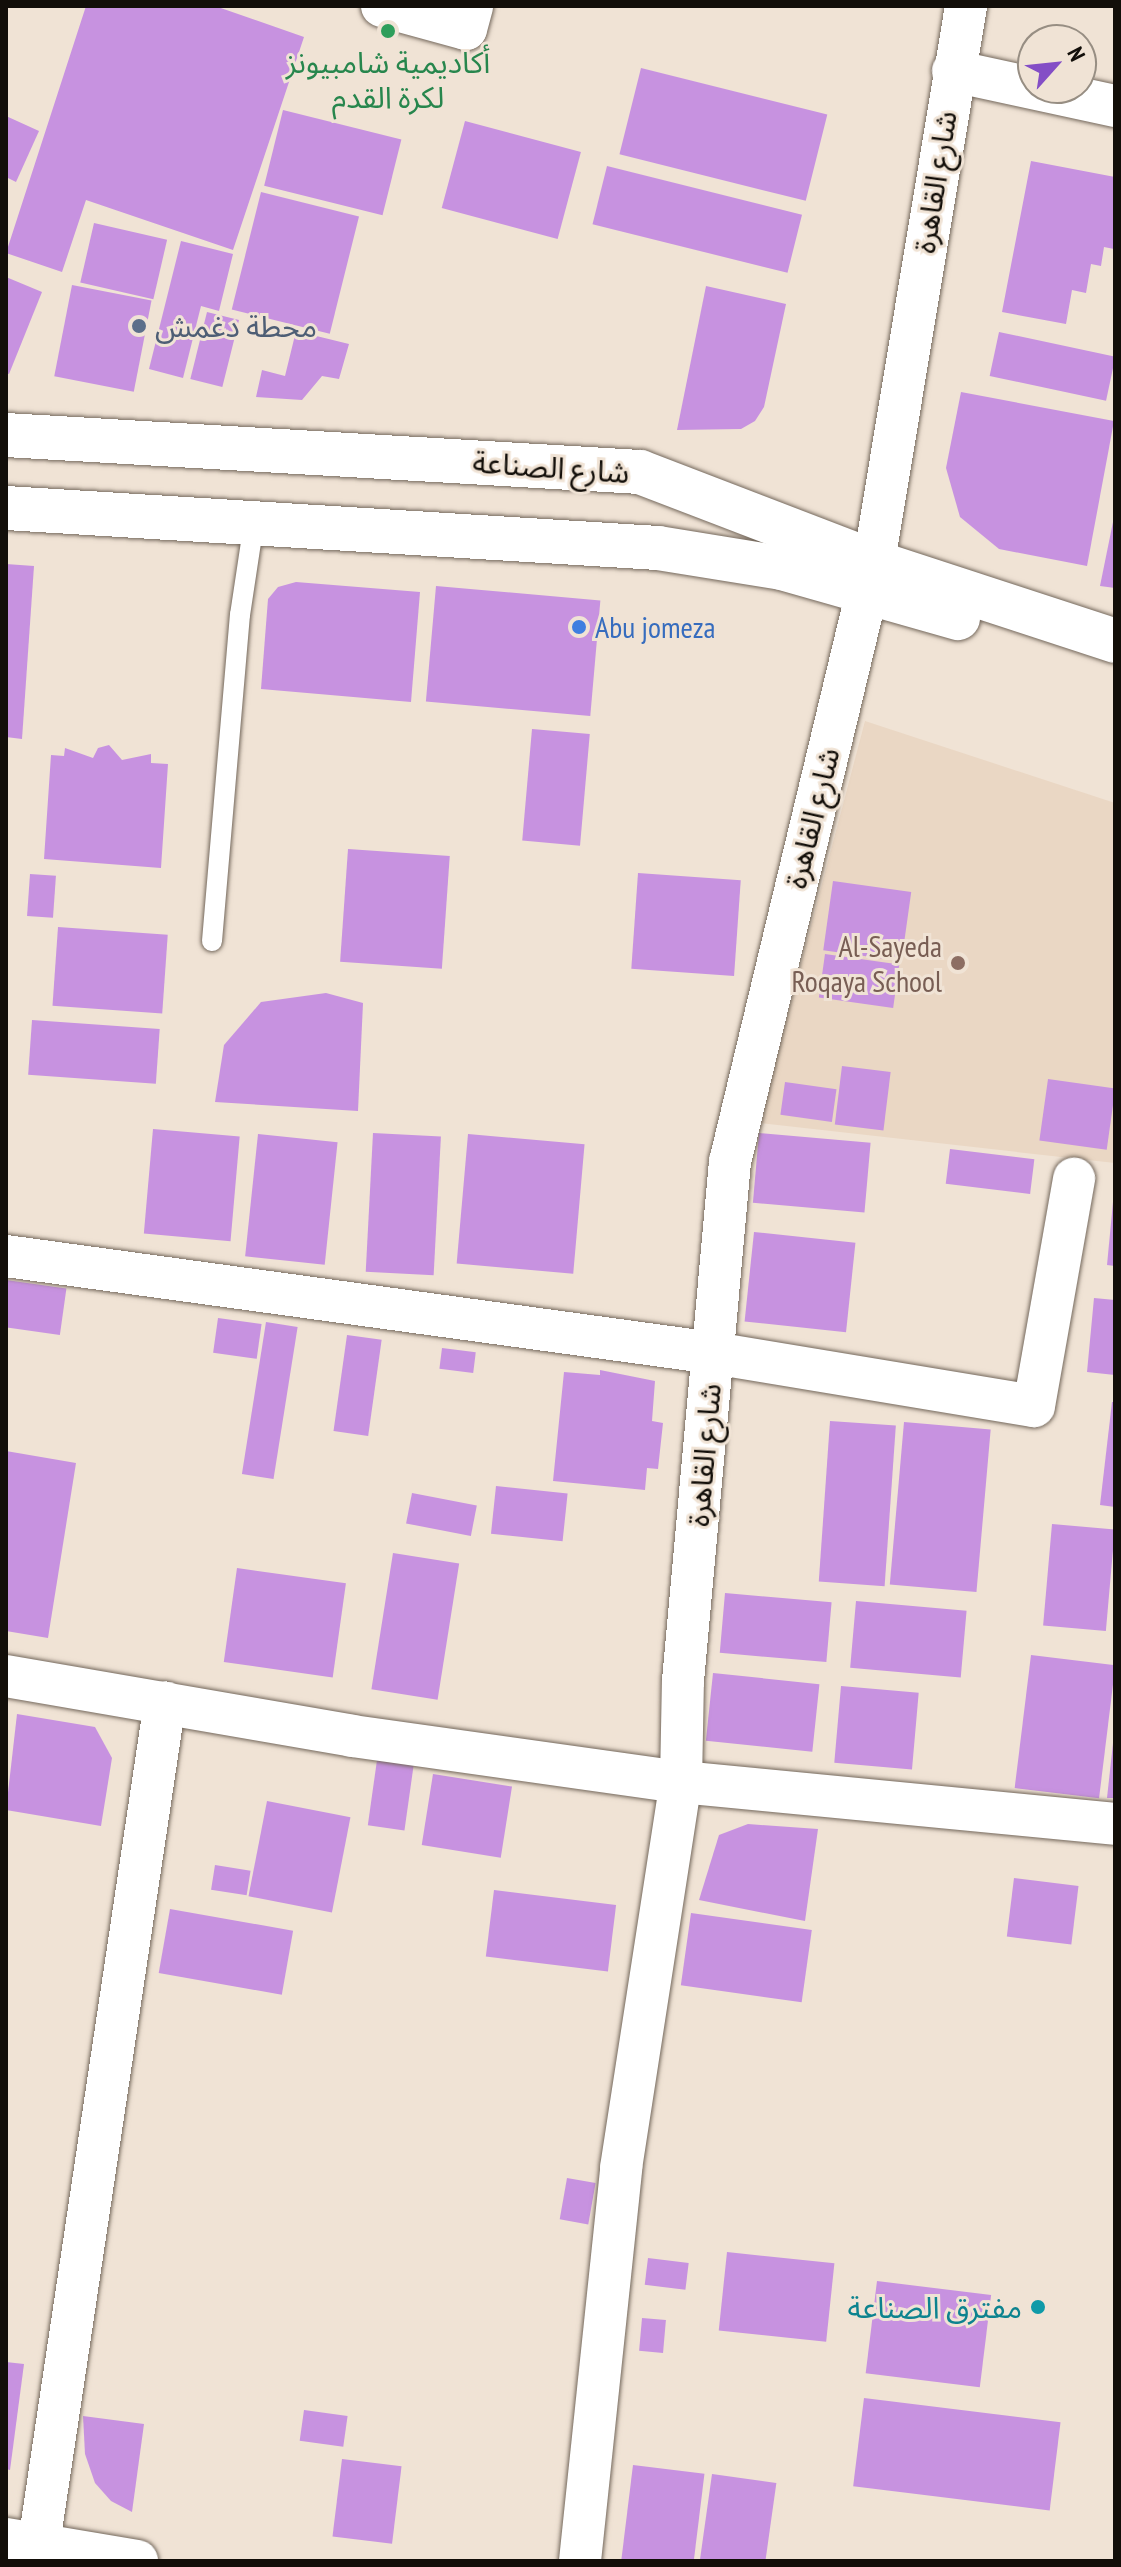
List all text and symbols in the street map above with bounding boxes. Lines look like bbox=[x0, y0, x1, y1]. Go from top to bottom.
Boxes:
marker: أكاديمية شامبيونز لكرة القدم bbox=[379, 22, 397, 40]
north arrow bbox=[1017, 24, 1097, 104]
text: N bbox=[1061, 42, 1092, 66]
place label: أكاديمية شامبيونز لكرة القدم bbox=[286, 44, 490, 114]
street label: شارع القاهرة bbox=[906, 108, 964, 256]
place label: محطة دغمش bbox=[155, 308, 317, 344]
marker: محطة دغمش bbox=[130, 317, 148, 335]
street label: شارع الصناعة bbox=[471, 444, 631, 490]
place label: Abu jomeza bbox=[595, 609, 715, 645]
marker: Abu jomeza bbox=[570, 618, 588, 636]
street label: شارع القاهرة bbox=[777, 744, 847, 892]
place label: Al-Sayeda Roqaya School bbox=[792, 928, 942, 998]
marker: Al-Sayeda Roqaya School bbox=[949, 954, 967, 972]
street label: شارع القاهرة bbox=[680, 1382, 728, 1528]
place label: مفترق الصناعة bbox=[848, 2289, 1022, 2325]
marker: مفترق الصناعة bbox=[1029, 2298, 1047, 2316]

